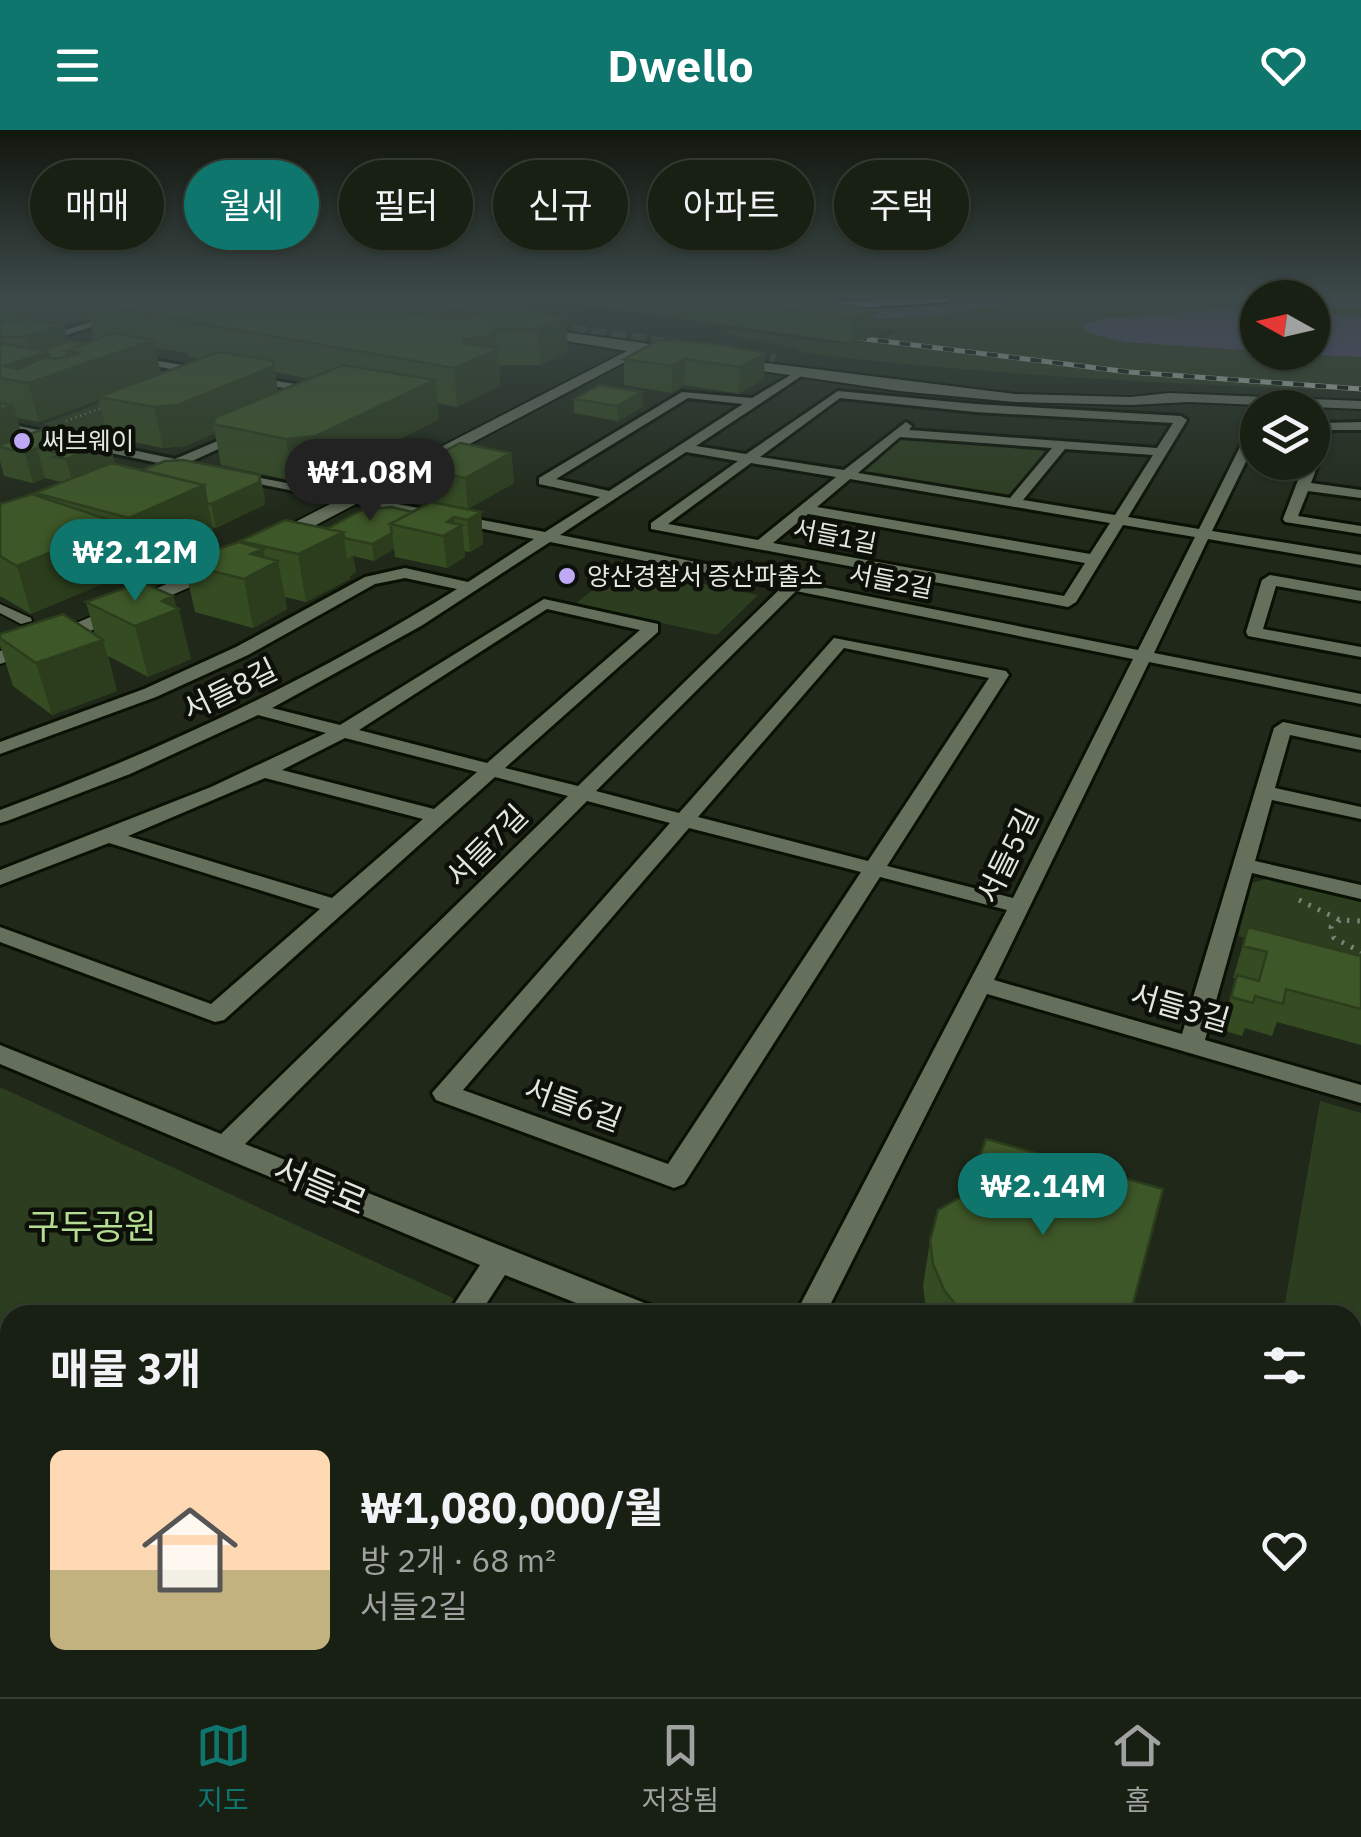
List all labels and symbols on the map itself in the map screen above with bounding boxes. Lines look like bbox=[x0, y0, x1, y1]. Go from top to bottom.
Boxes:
north arrow bbox=[1240, 280, 1330, 370]
place label: 써브웨이 bbox=[42, 424, 134, 457]
marker: 써브웨이 bbox=[11, 430, 33, 452]
pin: ₩1.08M bbox=[289, 439, 451, 524]
street label: 서들1길 bbox=[791, 511, 879, 560]
pin: ₩2.12M bbox=[54, 519, 216, 604]
street label: 서들2길 bbox=[847, 556, 935, 605]
place label: 양산경찰서 증산파출소 bbox=[587, 559, 823, 592]
marker: 양산경찰서 증산파출소 bbox=[556, 565, 578, 587]
street label: 서들8길 bbox=[175, 649, 283, 728]
street label: 서들7길 bbox=[437, 796, 535, 894]
street label: 서들5길 bbox=[967, 801, 1046, 909]
street label: 서들3길 bbox=[1127, 974, 1234, 1039]
street label: 서들6길 bbox=[519, 1068, 628, 1139]
street label: 서들로 bbox=[267, 1145, 374, 1225]
pin: ₩2.14M bbox=[962, 1153, 1124, 1238]
park label: 구두공원 bbox=[28, 1203, 156, 1249]

